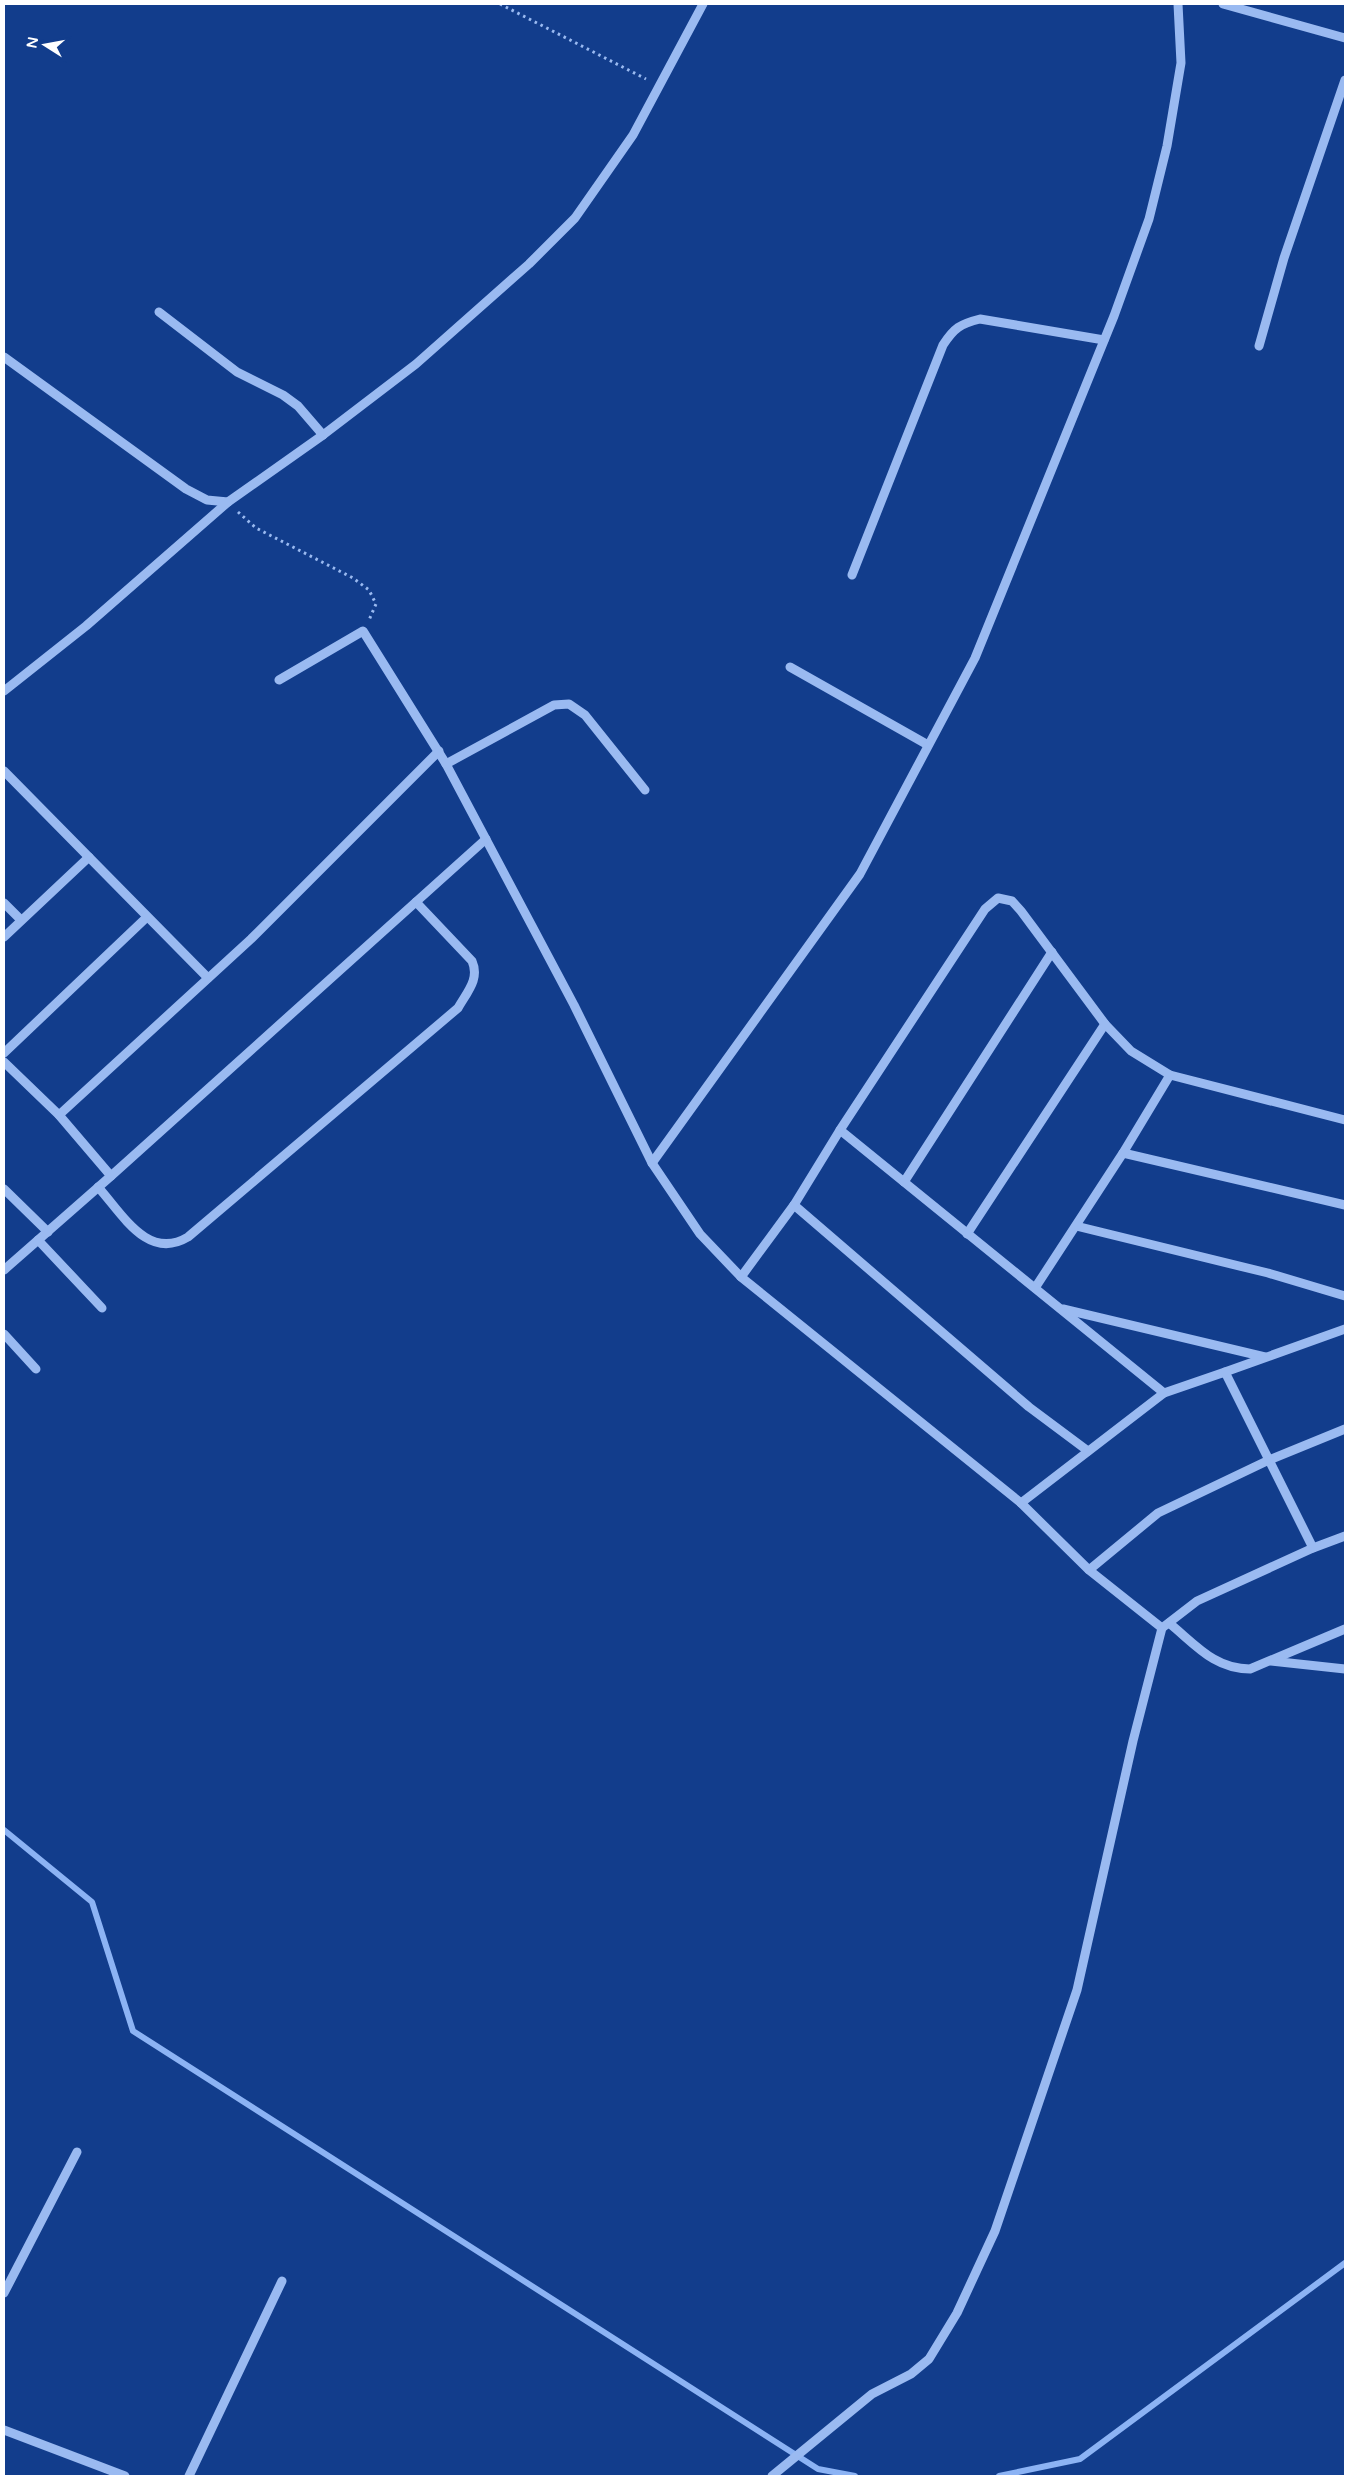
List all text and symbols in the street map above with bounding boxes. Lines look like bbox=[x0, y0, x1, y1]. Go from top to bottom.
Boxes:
north arrow bbox=[20, 20, 70, 70]
text: N bbox=[23, 35, 42, 50]

